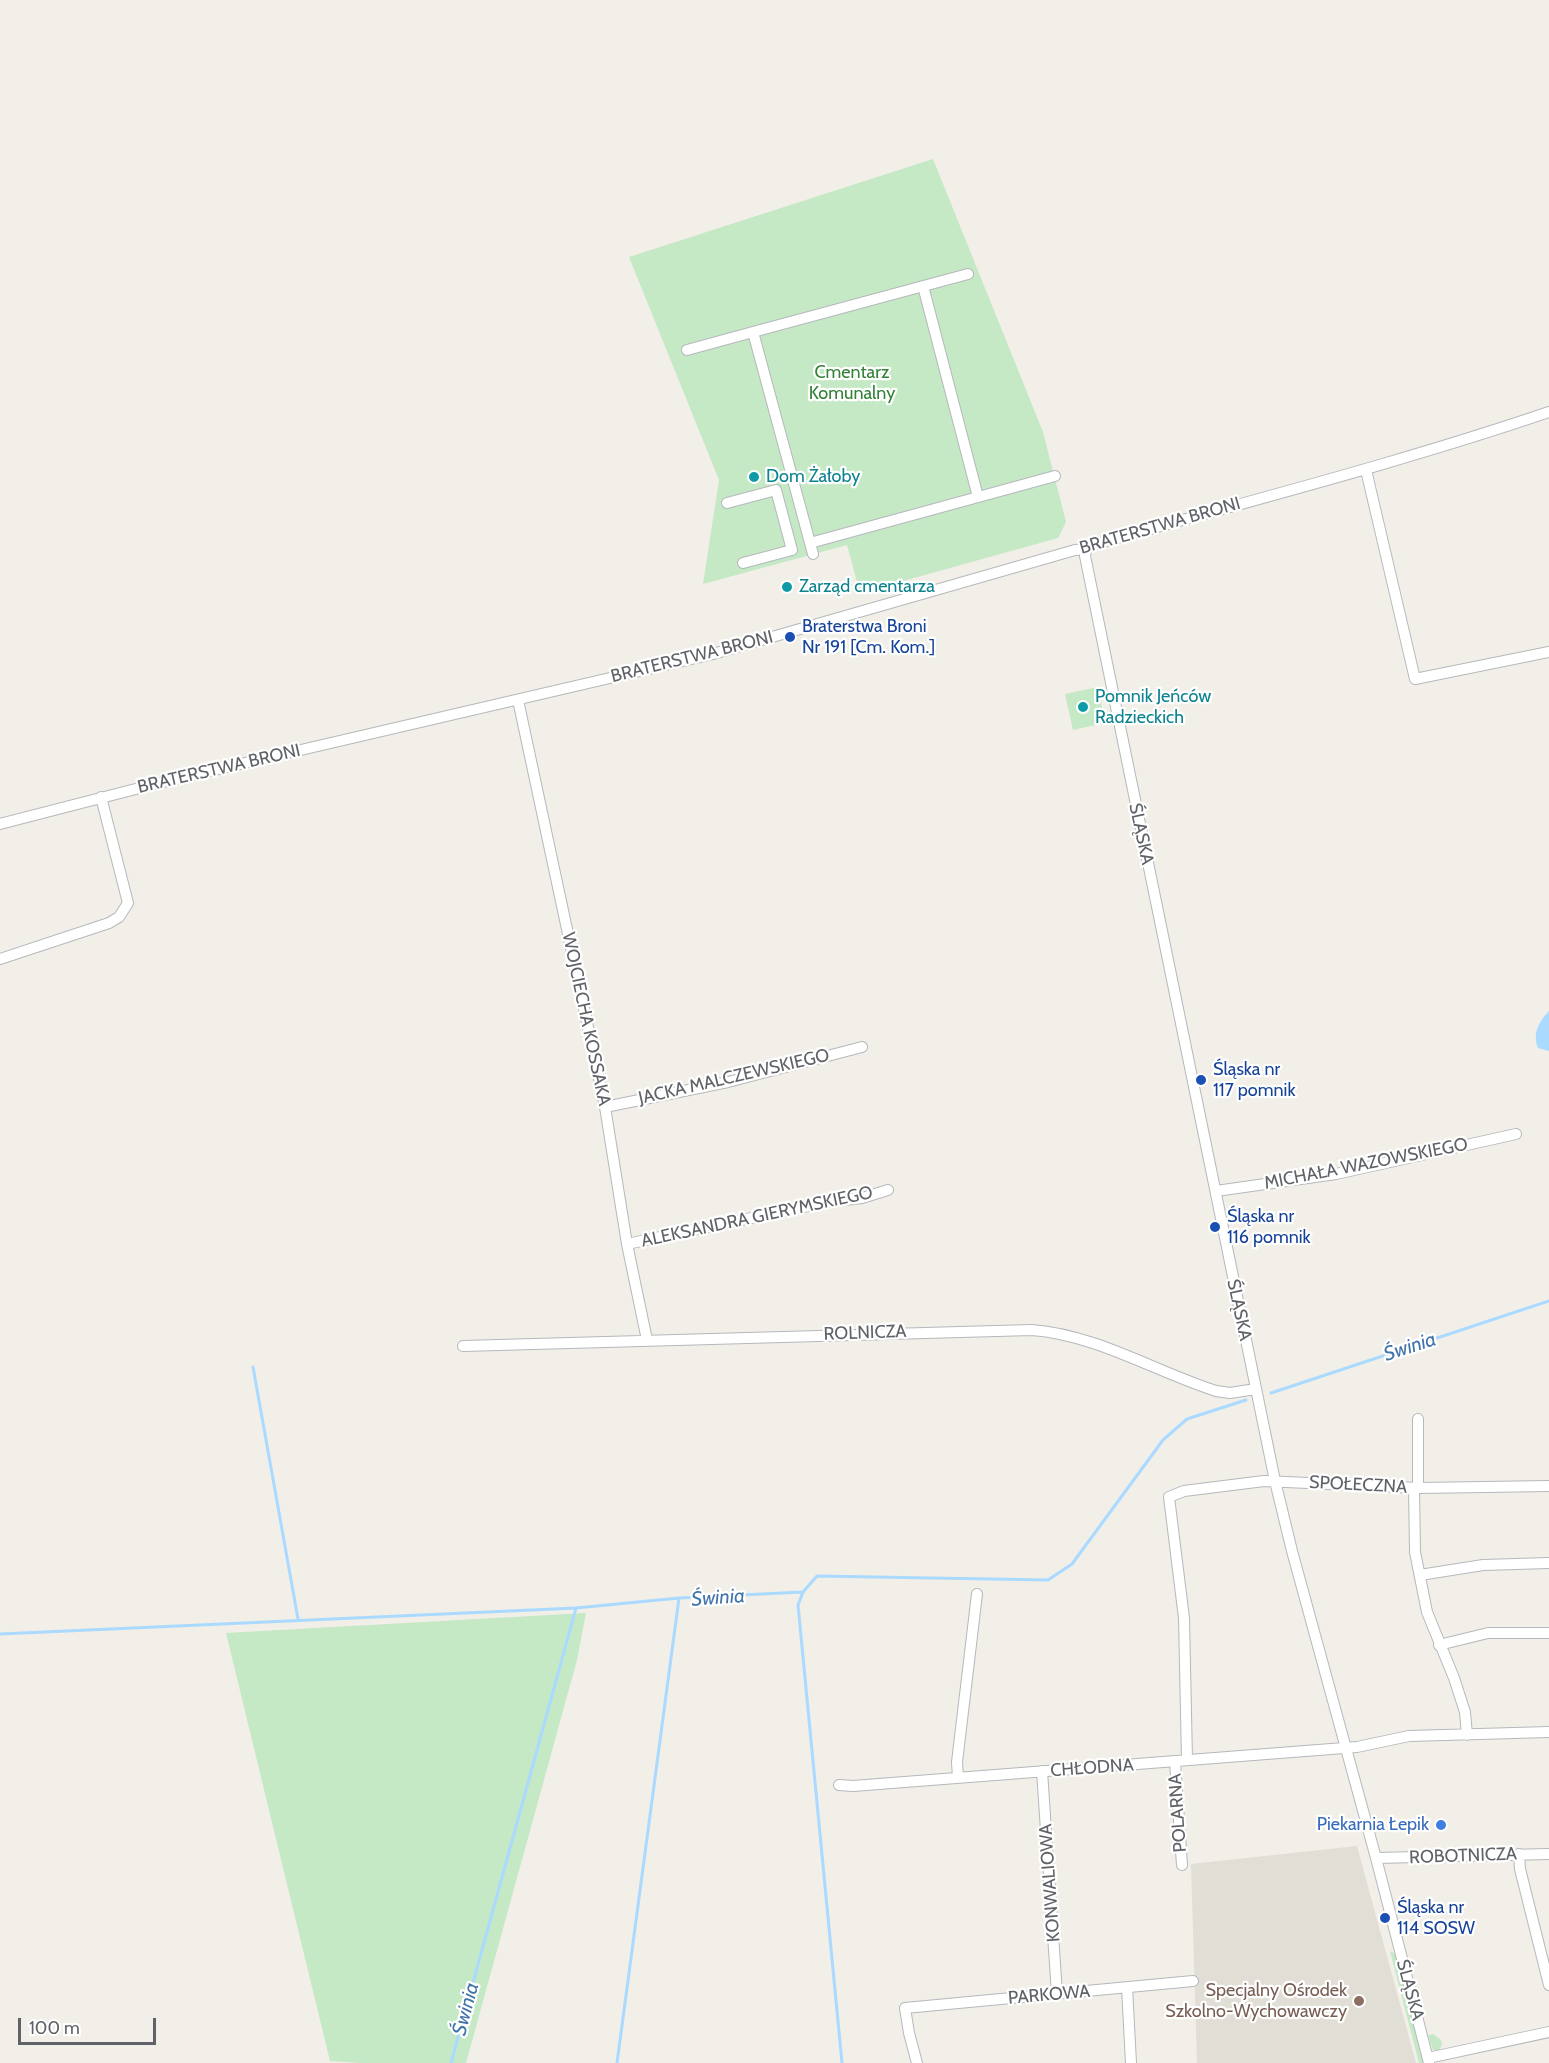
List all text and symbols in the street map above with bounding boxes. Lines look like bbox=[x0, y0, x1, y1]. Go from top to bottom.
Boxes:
park label: Cmentarz Komunalny bbox=[809, 362, 895, 404]
place label: Dom Żałoby bbox=[766, 466, 860, 488]
marker: Dom Żałoby bbox=[747, 470, 761, 484]
street label: BRATERSTWA BRONI bbox=[1077, 493, 1243, 559]
place label: Zarząd cmentarza bbox=[799, 576, 935, 598]
marker: Zarząd cmentarza bbox=[780, 580, 794, 594]
place label: Braterstwa Broni Nr 191 [Cm. Kom.] bbox=[802, 616, 935, 658]
street label: BRATERSTWA BRONI bbox=[609, 626, 775, 688]
marker: Braterstwa Broni Nr 191 [Cm. Kom.] bbox=[783, 630, 797, 644]
place label: Pomnik Jeńców Radzieckich bbox=[1095, 686, 1211, 728]
marker: Pomnik Jeńców Radzieckich bbox=[1076, 700, 1090, 714]
street label: BRATERSTWA BRONI bbox=[135, 740, 303, 798]
street label: ŚLĄSKA bbox=[1124, 801, 1158, 867]
street label: WOJCIECHA KOSSAKA bbox=[557, 930, 615, 1108]
street label: JACKA MALCZEWSKIEGO bbox=[636, 1045, 832, 1109]
place label: Śląska nr 117 pomnik bbox=[1213, 1059, 1295, 1102]
marker: Śląska nr 117 pomnik bbox=[1194, 1073, 1208, 1087]
street label: MICHAŁA WAZOWSKIEGO bbox=[1262, 1134, 1470, 1194]
street label: ALEKSANDRA GIERYMSKIEGO bbox=[639, 1182, 875, 1252]
place label: Śląska nr 116 pomnik bbox=[1227, 1206, 1311, 1248]
marker: Śląska nr 116 pomnik bbox=[1208, 1220, 1222, 1234]
street label: ŚLĄSKA bbox=[1222, 1277, 1256, 1343]
street label: ROLNICZA bbox=[823, 1321, 907, 1345]
water label: Świnia bbox=[1381, 1327, 1439, 1367]
street label: SPOŁECZNA bbox=[1308, 1472, 1408, 1498]
water label: Świnia bbox=[690, 1584, 746, 1612]
street label: CHŁODNA bbox=[1050, 1754, 1134, 1782]
street label: POLARNA bbox=[1164, 1773, 1192, 1853]
place label: Piekarnia Łepik bbox=[1317, 1814, 1429, 1836]
marker: Piekarnia Łepik bbox=[1434, 1818, 1448, 1832]
street label: KONWALIOWA bbox=[1035, 1823, 1065, 1943]
street label: ROBOTNICZA bbox=[1409, 1843, 1517, 1869]
place label: Śląska nr 114 SOSW bbox=[1397, 1897, 1475, 1940]
marker: Śląska nr 114 SOSW bbox=[1378, 1911, 1392, 1925]
street label: ŚLĄSKA bbox=[1391, 1957, 1429, 2023]
water label: Świnia bbox=[447, 1980, 485, 2038]
place label: Specjalny Ośrodek Szkolno-Wychowawczy bbox=[1165, 1980, 1347, 2022]
street label: PARKOWA bbox=[1007, 1981, 1091, 2009]
marker: Specjalny Ośrodek Szkolno-Wychowawczy bbox=[1352, 1994, 1366, 2008]
scale bar bbox=[21, 2006, 159, 2044]
text: 100 m bbox=[29, 2017, 80, 2039]

